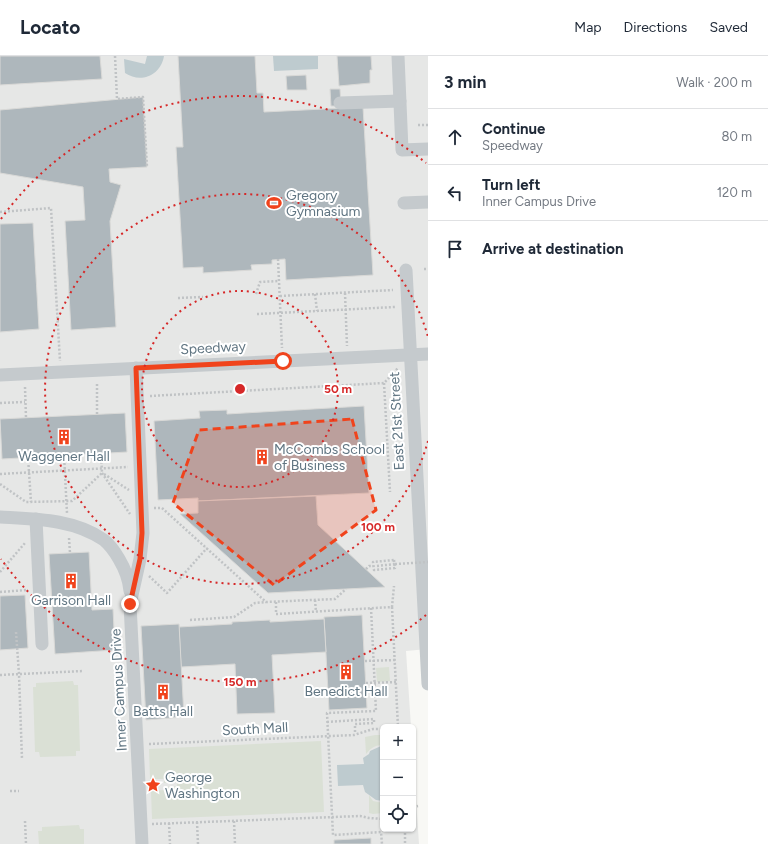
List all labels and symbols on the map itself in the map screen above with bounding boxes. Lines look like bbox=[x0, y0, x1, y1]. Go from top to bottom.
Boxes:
place label: Gregory Gymnasium bbox=[286, 187, 360, 220]
sports icon: Gregory Gymnasium bbox=[265, 194, 283, 212]
street label: Speedway bbox=[180, 338, 247, 358]
route start bbox=[274, 352, 292, 370]
street label: East 21st Street bbox=[386, 371, 408, 471]
centre of rings bbox=[233, 382, 247, 396]
text: 50 m bbox=[324, 382, 352, 396]
building icon: Waggener Hall bbox=[55, 428, 73, 446]
place label: McCombs School of Business bbox=[274, 441, 385, 474]
place label: Waggener Hall bbox=[18, 448, 110, 465]
building icon: McCombs School of Business bbox=[253, 448, 271, 466]
text: 100 m bbox=[361, 520, 395, 534]
building icon: Garrison Hall bbox=[62, 572, 80, 590]
place label: Garrison Hall bbox=[31, 592, 111, 609]
route end bbox=[121, 595, 139, 613]
street label: Inner Campus Drive bbox=[107, 628, 131, 752]
building icon: Benedict Hall bbox=[337, 663, 355, 681]
text: 150 m bbox=[223, 675, 257, 689]
building icon: Batts Hall bbox=[154, 683, 172, 701]
place label: Benedict Hall bbox=[304, 683, 388, 700]
place label: Batts Hall bbox=[133, 703, 193, 720]
street label: South Mall bbox=[221, 719, 289, 739]
place label: George Washington bbox=[165, 769, 240, 802]
place icon: George Washington bbox=[144, 776, 162, 794]

